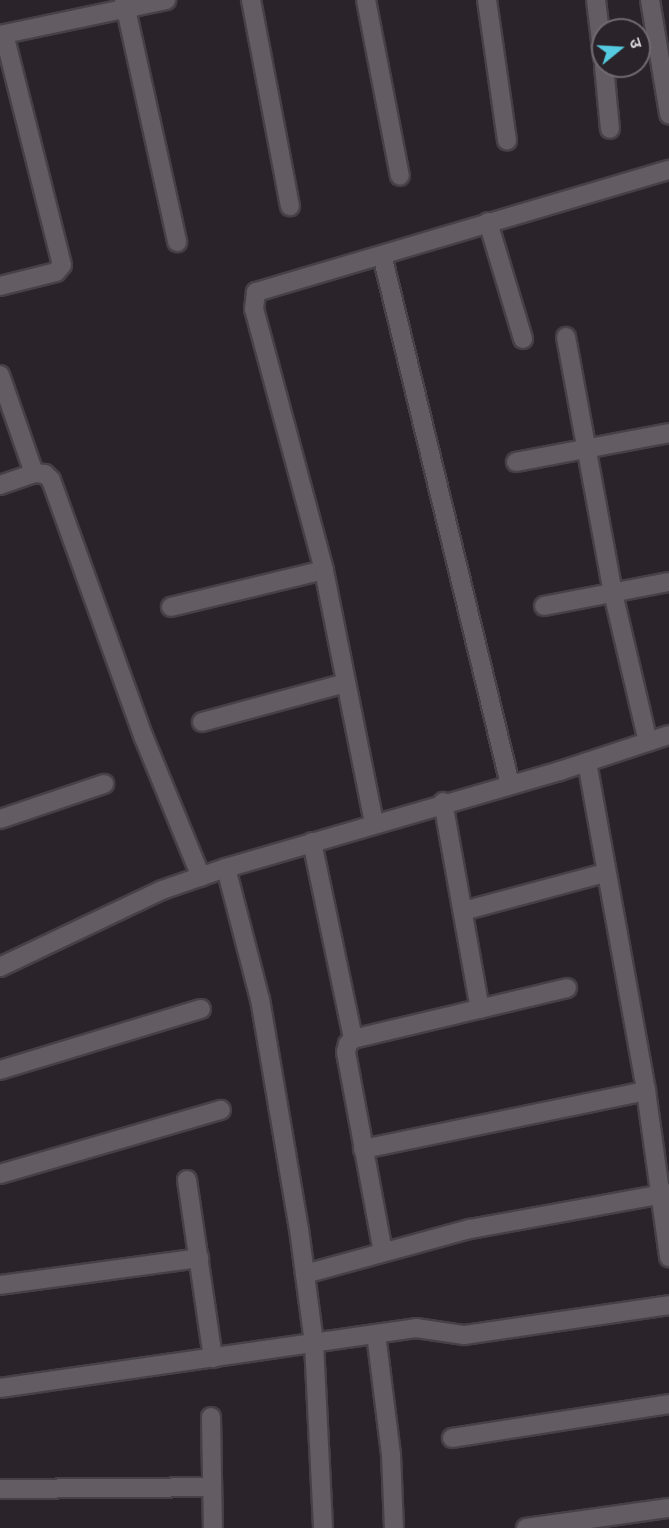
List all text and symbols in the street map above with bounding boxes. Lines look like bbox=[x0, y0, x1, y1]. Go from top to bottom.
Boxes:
north arrow bbox=[591, 18, 651, 78]
text: उ bbox=[625, 36, 647, 51]

